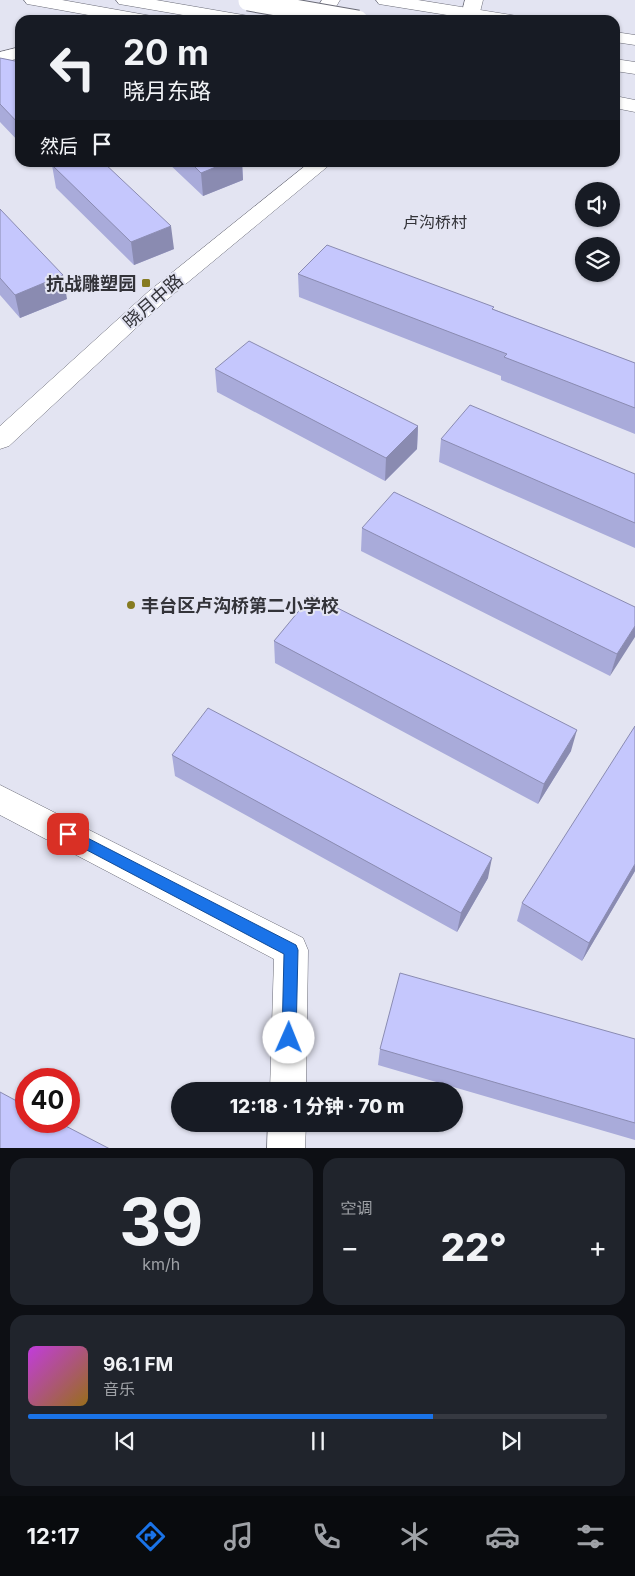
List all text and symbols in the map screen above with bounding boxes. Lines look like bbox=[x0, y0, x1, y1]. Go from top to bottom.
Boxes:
text: 20 m bbox=[123, 31, 209, 73]
icon: left bbox=[40, 35, 105, 100]
text: 晓月东路 bbox=[123, 78, 211, 104]
icon: arrive bbox=[88, 130, 116, 158]
text: 然后 bbox=[40, 135, 78, 158]
map controls bbox=[575, 182, 620, 282]
button: sound bbox=[575, 182, 620, 227]
district label: 卢沟桥村 bbox=[403, 212, 467, 232]
button: layers bbox=[575, 237, 620, 282]
street label: 晓月中路 bbox=[119, 269, 187, 333]
place label: 抗战雕塑园 bbox=[46, 273, 136, 294]
marker: 抗战雕塑园 bbox=[140, 277, 152, 289]
place label: 丰台区卢沟桥第二小学校 bbox=[141, 595, 339, 616]
marker: 丰台区卢沟桥第二小学校 bbox=[125, 599, 137, 611]
pin bbox=[47, 813, 89, 855]
icon: arrive bbox=[54, 820, 82, 848]
position arrow bbox=[262, 1011, 314, 1063]
speed limit sign: 40 bbox=[15, 1068, 80, 1133]
text: 12:18 · 1 分钟 · 70 m bbox=[230, 1095, 404, 1118]
text: 39 bbox=[119, 1182, 203, 1261]
text: 空调 bbox=[341, 1198, 373, 1218]
text: 22° bbox=[441, 1224, 507, 1270]
text: − bbox=[341, 1230, 359, 1264]
text: + bbox=[588, 1230, 607, 1264]
text: km/h bbox=[142, 1254, 180, 1274]
text: 96.1 FM bbox=[103, 1353, 173, 1376]
text: 音乐 bbox=[103, 1379, 135, 1399]
icon: previous bbox=[111, 1427, 139, 1455]
icon: pause bbox=[304, 1427, 332, 1455]
icon: next bbox=[497, 1427, 525, 1455]
icon: directions bbox=[133, 1519, 168, 1554]
icon: music bbox=[221, 1519, 256, 1554]
icon: phone bbox=[309, 1519, 344, 1554]
icon: climate bbox=[397, 1519, 432, 1554]
icon: car bbox=[485, 1519, 520, 1554]
icon: filters bbox=[573, 1519, 608, 1554]
text: 12:17 bbox=[27, 1523, 80, 1549]

